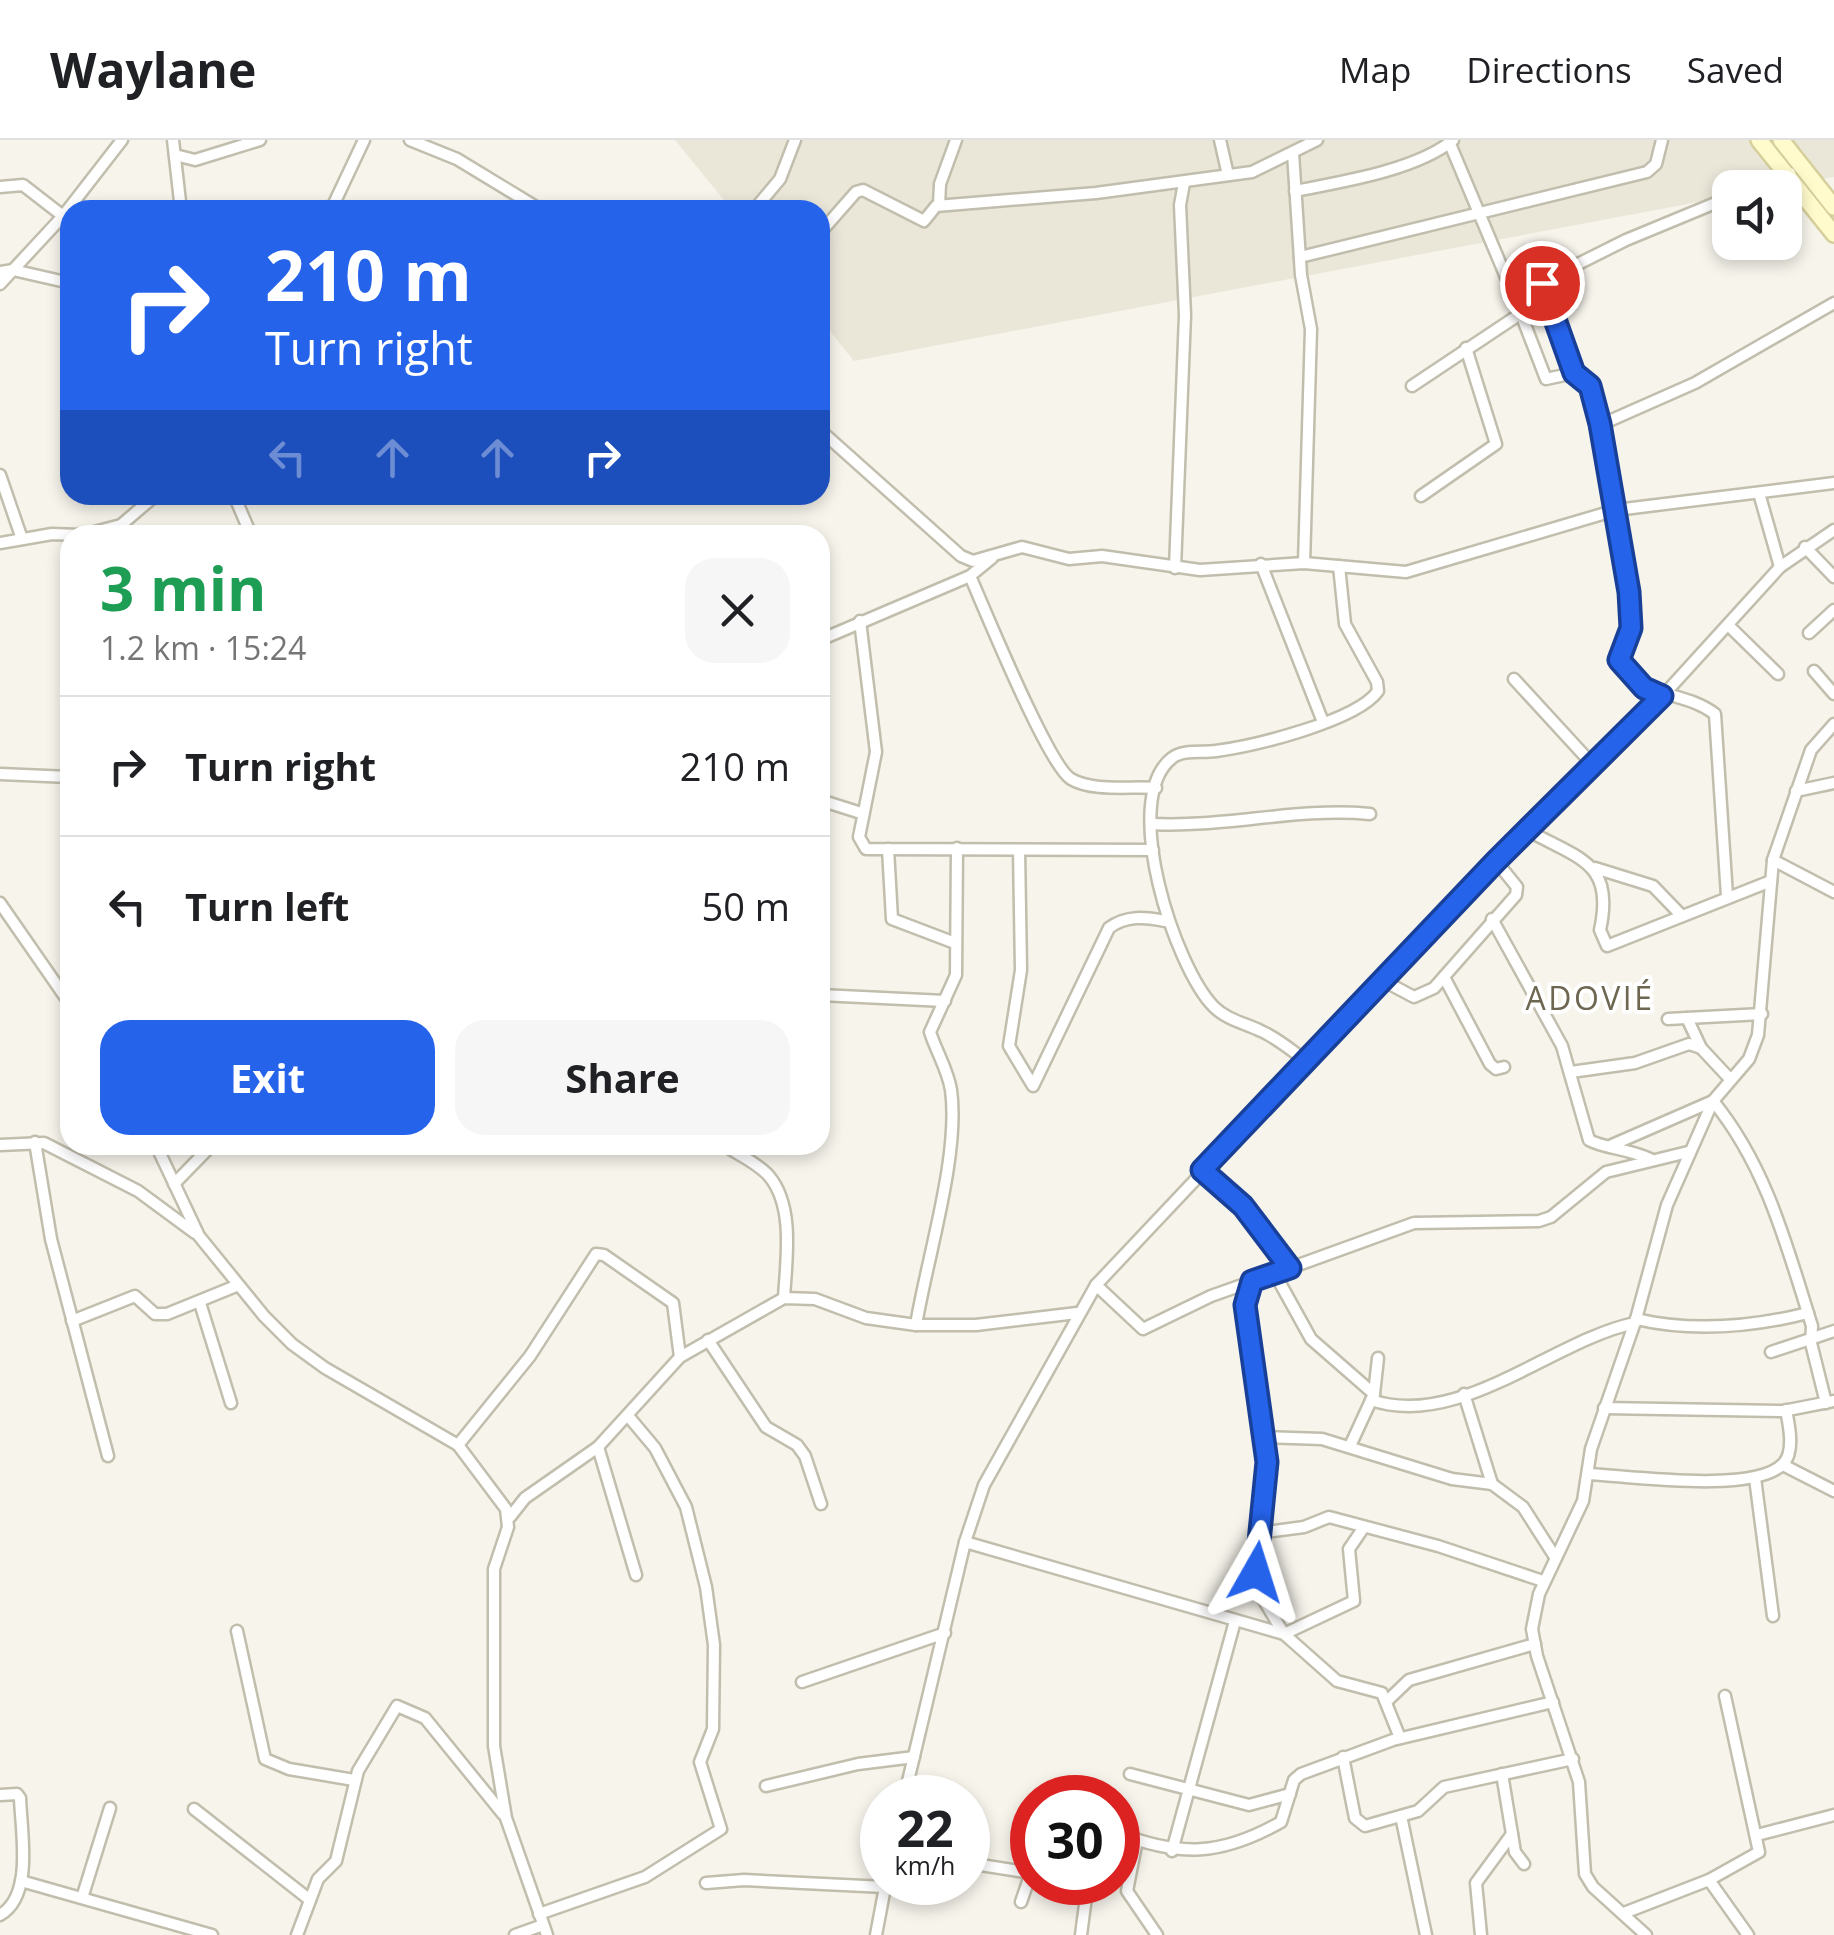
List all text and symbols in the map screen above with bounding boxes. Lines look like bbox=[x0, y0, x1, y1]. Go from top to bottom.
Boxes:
text: Waylane bbox=[50, 37, 256, 102]
text: Map bbox=[1339, 46, 1411, 93]
text: Directions bbox=[1466, 46, 1632, 93]
text: Saved bbox=[1687, 46, 1784, 93]
map controls bbox=[1712, 170, 1802, 260]
button: sound bbox=[1712, 170, 1802, 260]
text: 210 m bbox=[265, 226, 472, 322]
icon: right bbox=[100, 240, 230, 370]
pin bbox=[1500, 241, 1585, 326]
icon: arrive bbox=[1515, 256, 1570, 311]
text: Turn right bbox=[265, 317, 473, 378]
icon: left bbox=[260, 430, 315, 485]
icon: ahead bbox=[365, 430, 420, 485]
icon: ahead bbox=[470, 430, 525, 485]
icon: right bbox=[575, 430, 630, 485]
text: 3 min bbox=[100, 547, 267, 629]
button: close bbox=[685, 558, 790, 663]
text: 1.2 km · 15:24 bbox=[100, 626, 306, 669]
icon: right bbox=[100, 739, 155, 794]
text: Turn right bbox=[185, 740, 376, 792]
text: 210 m bbox=[680, 740, 790, 792]
icon: left bbox=[100, 879, 155, 934]
text: Turn left bbox=[185, 880, 349, 932]
text: 50 m bbox=[701, 880, 790, 932]
district label: ADOVIÉ bbox=[1525, 976, 1655, 1019]
button: Exit bbox=[100, 1020, 435, 1135]
button: Share bbox=[455, 1020, 790, 1135]
position arrow bbox=[1204, 1520, 1308, 1624]
speed limit sign: 30 bbox=[1010, 1775, 1140, 1905]
text: 22 bbox=[896, 1794, 954, 1862]
text: km/h bbox=[895, 1848, 955, 1882]

